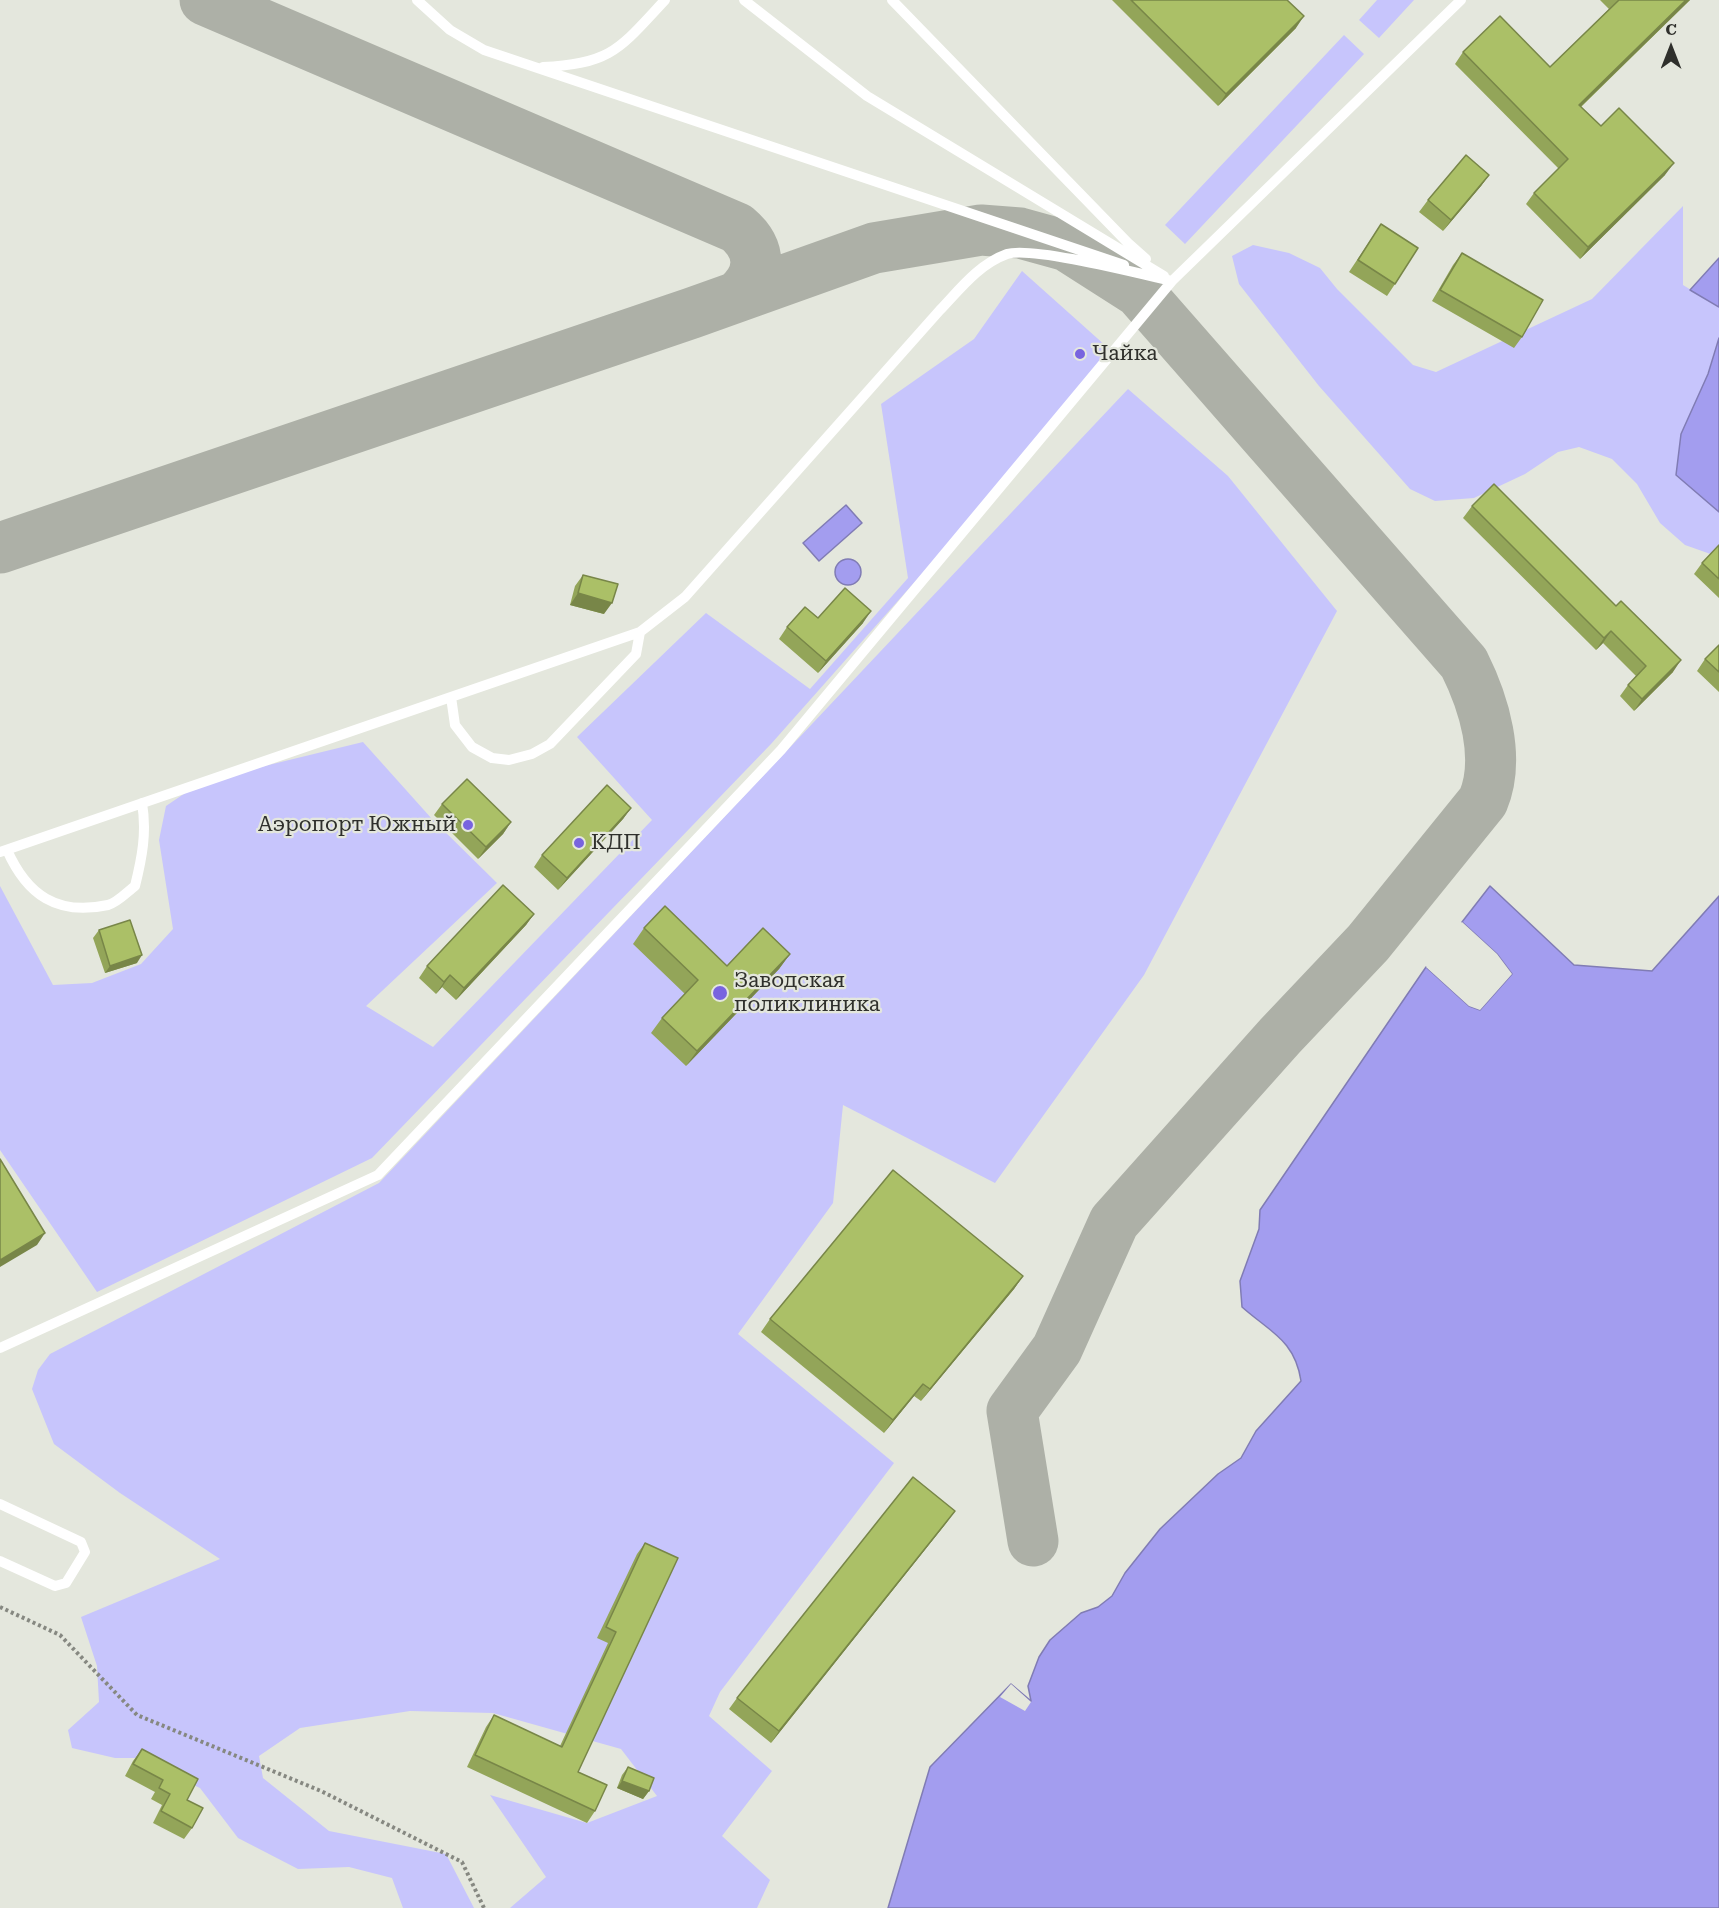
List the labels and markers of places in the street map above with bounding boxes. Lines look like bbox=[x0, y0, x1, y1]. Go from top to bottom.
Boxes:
place label: Чайка bbox=[1092, 341, 1158, 367]
marker: Чайка bbox=[1073, 347, 1087, 361]
place label: Аэропорт Южный bbox=[258, 812, 456, 838]
marker: Аэропорт Южный bbox=[461, 818, 475, 832]
place label: КДП bbox=[591, 830, 641, 856]
marker: КДП bbox=[572, 836, 586, 850]
place label: Заводская поликлиника bbox=[734, 968, 880, 1018]
marker: Заводская поликлиника bbox=[711, 984, 729, 1002]

